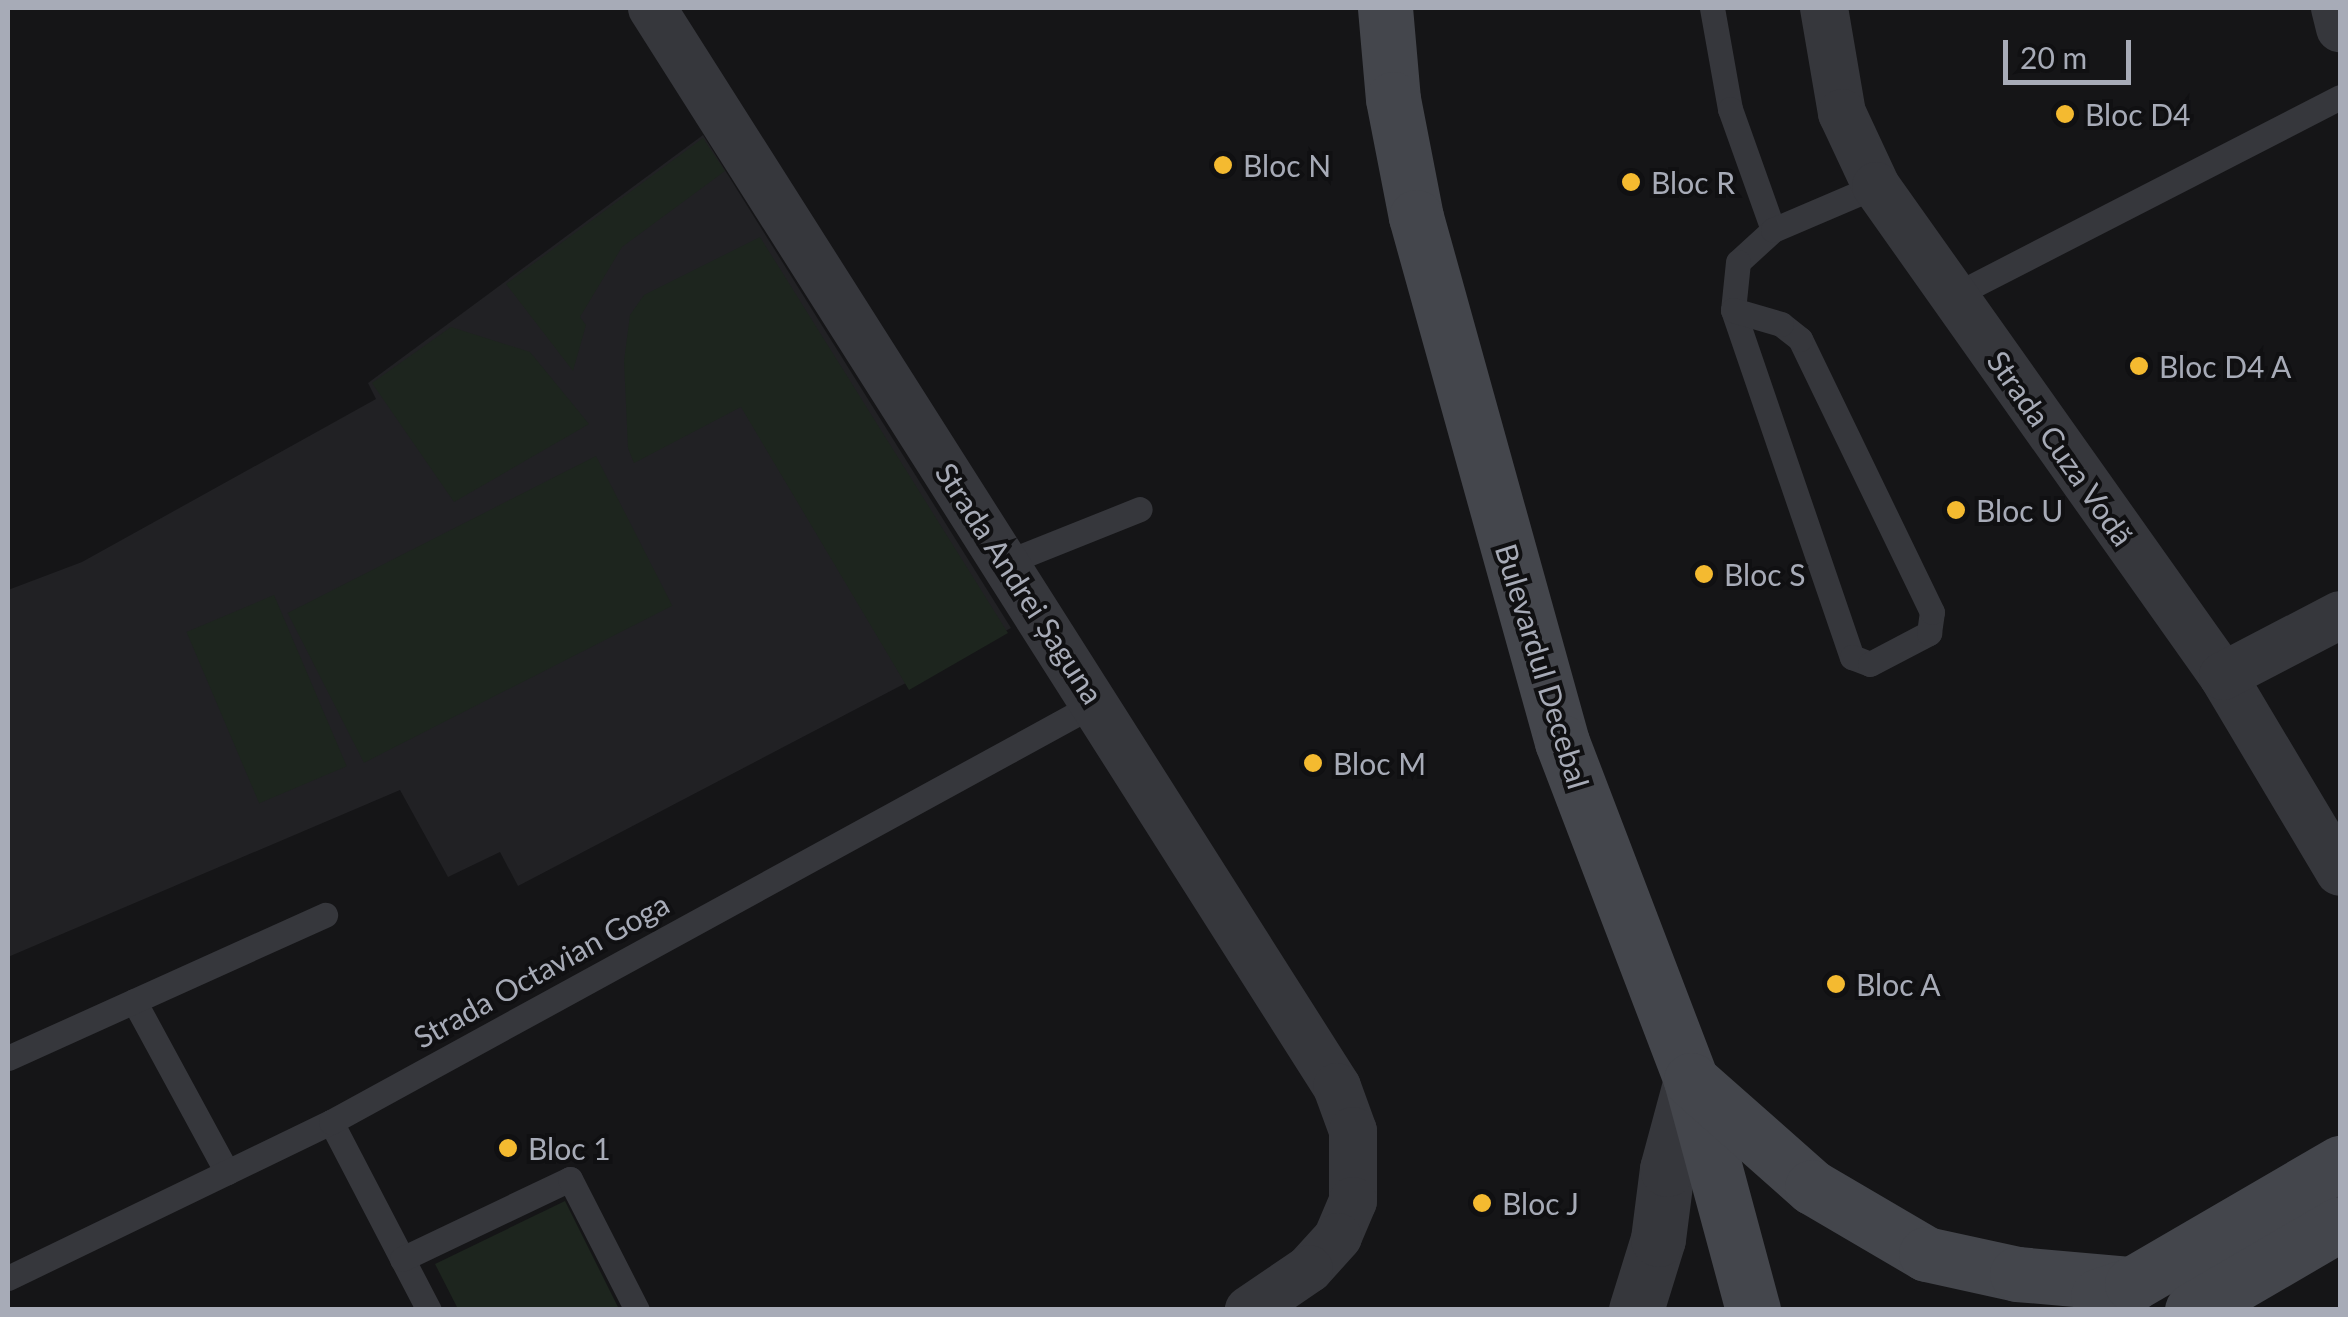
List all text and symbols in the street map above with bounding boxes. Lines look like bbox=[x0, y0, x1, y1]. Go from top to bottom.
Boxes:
scale bar bbox=[2008, 20, 2136, 82]
text: 20 m bbox=[2020, 39, 2087, 75]
place label: Bloc D4 bbox=[2085, 96, 2190, 132]
marker: Bloc D4 bbox=[2054, 103, 2076, 125]
place label: Bloc N bbox=[1243, 147, 1331, 183]
marker: Bloc N bbox=[1212, 154, 1234, 176]
place label: Bloc R bbox=[1651, 164, 1735, 200]
marker: Bloc R bbox=[1620, 171, 1642, 193]
street label: Strada Cuza Vodă bbox=[1980, 343, 2142, 553]
place label: Bloc D4 A bbox=[2159, 348, 2292, 384]
marker: Bloc D4 A bbox=[2128, 355, 2150, 377]
street label: Strada Andrei Șaguna bbox=[928, 455, 1112, 711]
place label: Bloc U bbox=[1976, 492, 2063, 528]
marker: Bloc U bbox=[1945, 499, 1967, 521]
street label: Bulevardul Decebal bbox=[1489, 539, 1597, 793]
place label: Bloc S bbox=[1724, 556, 1805, 592]
marker: Bloc S bbox=[1693, 563, 1715, 585]
place label: Bloc M bbox=[1333, 745, 1426, 781]
marker: Bloc M bbox=[1302, 752, 1324, 774]
street label: Strada Octavian Goga bbox=[407, 885, 675, 1055]
place label: Bloc A bbox=[1856, 966, 1941, 1002]
marker: Bloc A bbox=[1825, 973, 1847, 995]
place label: Bloc 1 bbox=[528, 1130, 611, 1166]
marker: Bloc 1 bbox=[497, 1137, 519, 1159]
place label: Bloc J bbox=[1502, 1185, 1580, 1221]
marker: Bloc J bbox=[1471, 1192, 1493, 1214]

